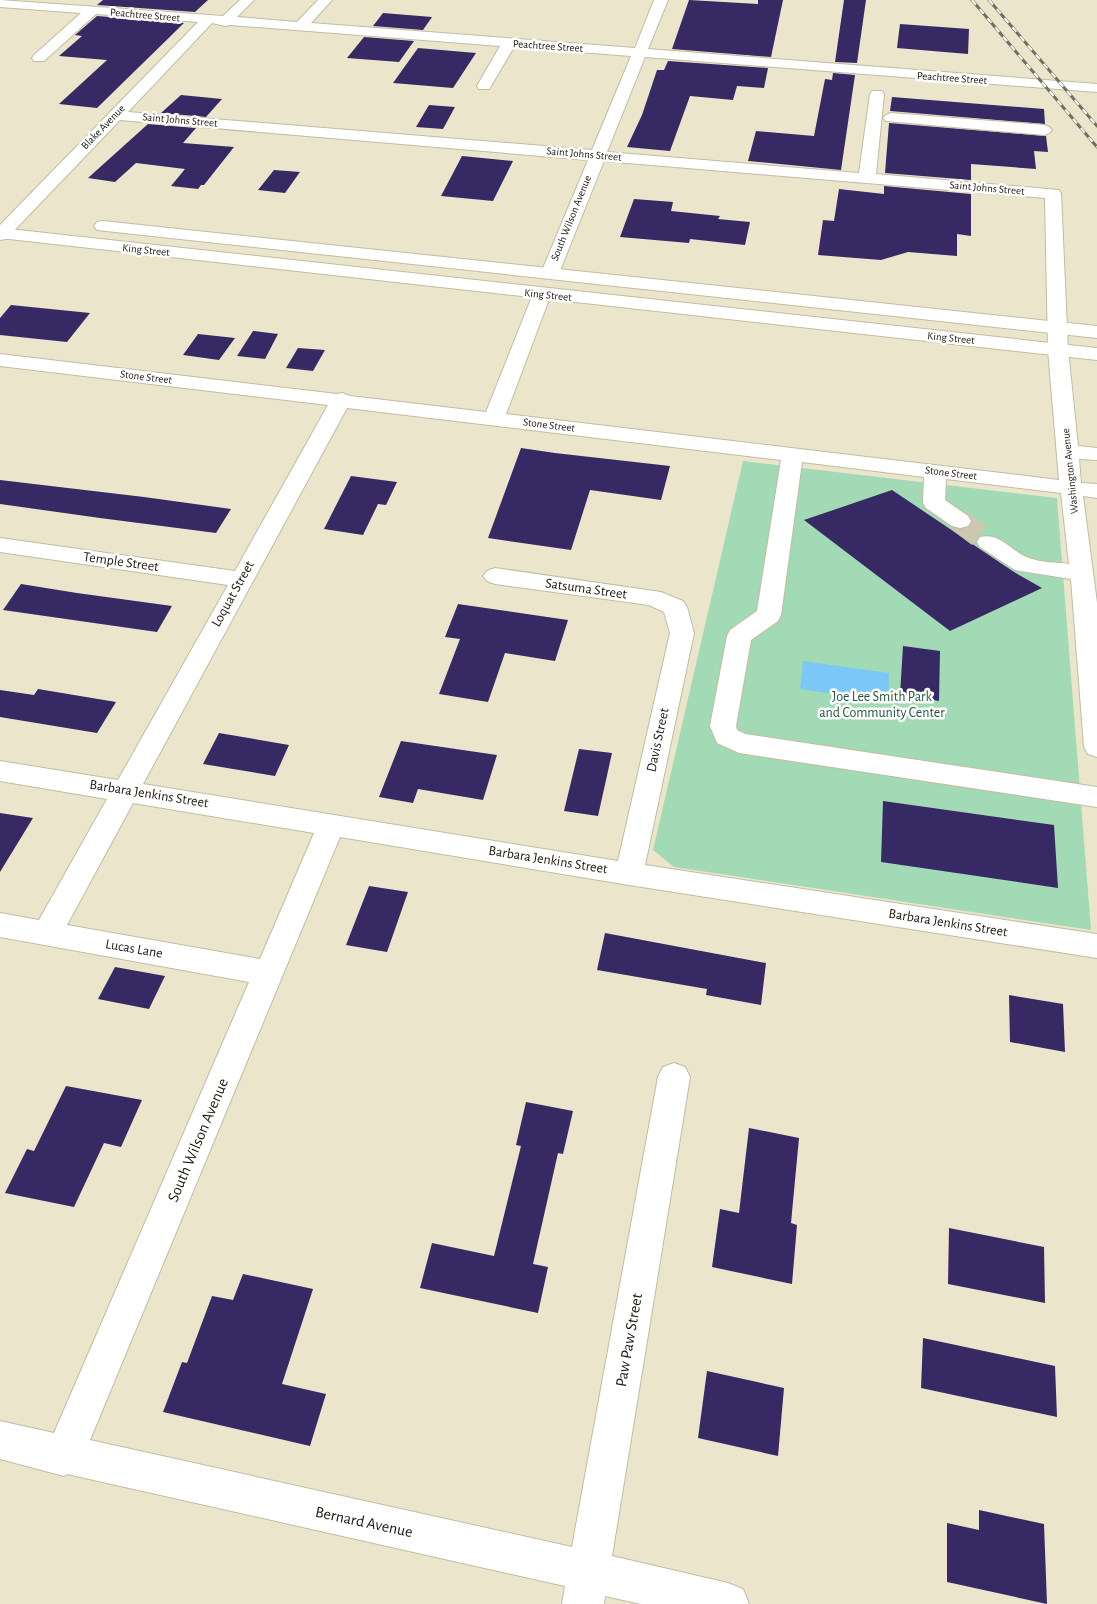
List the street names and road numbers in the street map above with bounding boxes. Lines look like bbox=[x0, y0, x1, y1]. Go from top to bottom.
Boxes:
street label: Peachtree Street bbox=[110, 6, 181, 24]
street label: Peachtree Street bbox=[513, 38, 584, 54]
street label: Peachtree Street bbox=[917, 70, 988, 86]
street label: Blake Avenue bbox=[79, 102, 127, 152]
street label: Saint Johns Street bbox=[142, 111, 219, 129]
street label: Saint Johns Street bbox=[546, 145, 623, 163]
street label: South Wilson Avenue bbox=[549, 174, 593, 262]
street label: Saint Johns Street bbox=[949, 179, 1026, 197]
street label: King Street bbox=[122, 242, 171, 258]
street label: King Street bbox=[524, 287, 573, 303]
street label: King Street bbox=[927, 330, 976, 346]
street label: Stone Street bbox=[119, 368, 173, 386]
street label: Stone Street bbox=[522, 416, 576, 434]
street label: Washington Avenue bbox=[1060, 428, 1080, 514]
street label: Stone Street bbox=[924, 464, 978, 482]
street label: Temple Street bbox=[82, 550, 160, 574]
street label: Loquat Street bbox=[209, 558, 257, 629]
street label: Satsuma Street bbox=[544, 576, 628, 602]
street label: Davis Street bbox=[644, 706, 672, 773]
street label: Barbara Jenkins Street bbox=[89, 778, 210, 810]
street label: Barbara Jenkins Street bbox=[488, 844, 609, 876]
street label: Barbara Jenkins Street bbox=[888, 907, 1009, 939]
street label: Lucas Lane bbox=[104, 937, 164, 961]
street label: South Wilson Avenue bbox=[165, 1076, 231, 1204]
street label: Paw Paw Street bbox=[613, 1292, 645, 1388]
street label: Bernard Avenue bbox=[314, 1504, 414, 1540]

